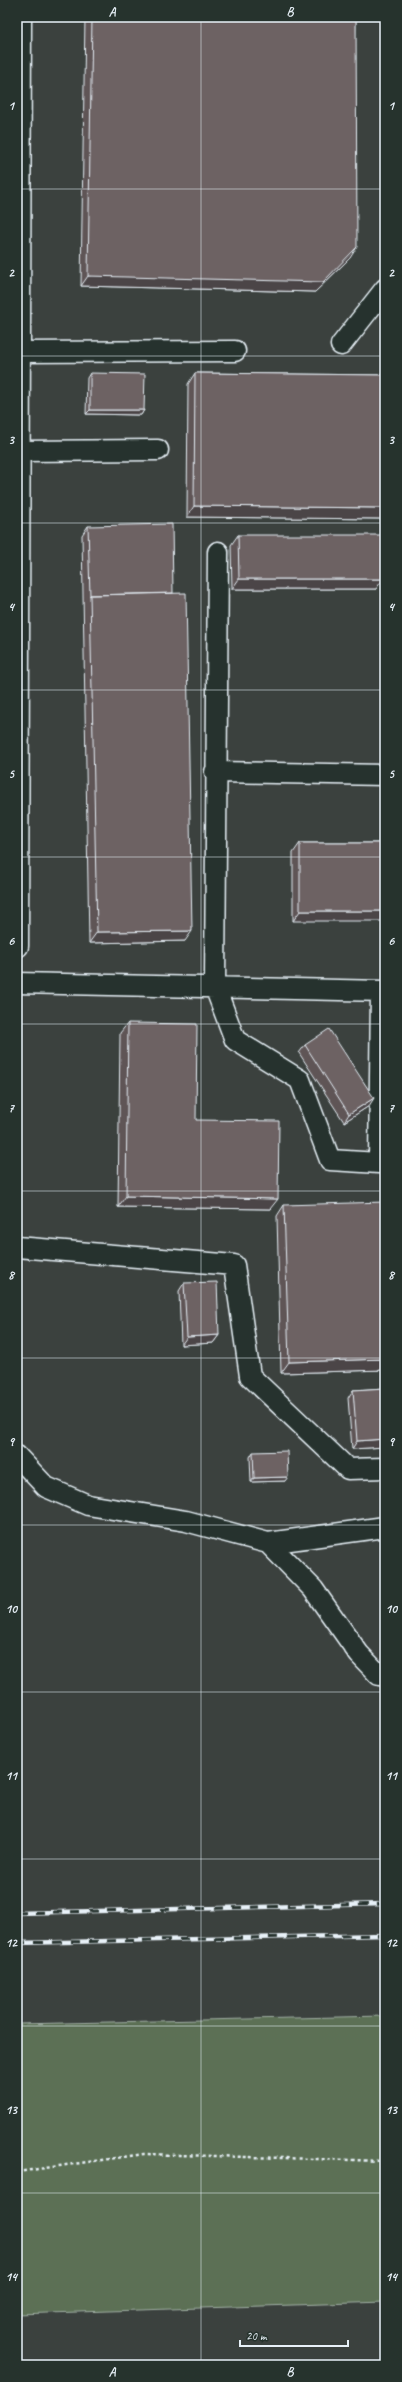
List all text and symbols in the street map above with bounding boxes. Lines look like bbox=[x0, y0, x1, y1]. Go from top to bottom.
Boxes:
text: A bbox=[109, 4, 117, 20]
text: B bbox=[287, 4, 295, 20]
text: 1 bbox=[8, 98, 16, 114]
text: 1 bbox=[388, 98, 396, 114]
text: 2 bbox=[8, 265, 15, 281]
text: 2 bbox=[388, 265, 395, 281]
text: 3 bbox=[8, 432, 15, 448]
text: 3 bbox=[388, 432, 395, 448]
text: 4 bbox=[8, 599, 16, 615]
text: 4 bbox=[388, 599, 396, 615]
text: 5 bbox=[8, 766, 15, 782]
text: 5 bbox=[388, 766, 395, 782]
text: 6 bbox=[8, 933, 15, 949]
text: 6 bbox=[388, 933, 395, 949]
text: 7 bbox=[8, 1100, 15, 1116]
text: 7 bbox=[388, 1100, 395, 1116]
text: 8 bbox=[8, 1267, 16, 1283]
text: 8 bbox=[388, 1267, 396, 1283]
text: 9 bbox=[8, 1434, 15, 1450]
text: 9 bbox=[388, 1434, 395, 1450]
text: 10 bbox=[5, 1601, 18, 1617]
text: 10 bbox=[385, 1601, 398, 1617]
text: 11 bbox=[5, 1768, 19, 1784]
text: 11 bbox=[385, 1768, 399, 1784]
text: 12 bbox=[5, 1935, 18, 1951]
text: 12 bbox=[385, 1935, 398, 1951]
text: 13 bbox=[5, 2102, 18, 2118]
text: 13 bbox=[385, 2102, 398, 2118]
text: 14 bbox=[5, 2269, 19, 2285]
text: 14 bbox=[385, 2269, 399, 2285]
scale bar bbox=[240, 2322, 348, 2348]
text: 20 m bbox=[246, 2328, 268, 2344]
text: A bbox=[109, 2364, 117, 2380]
text: B bbox=[287, 2364, 295, 2380]

